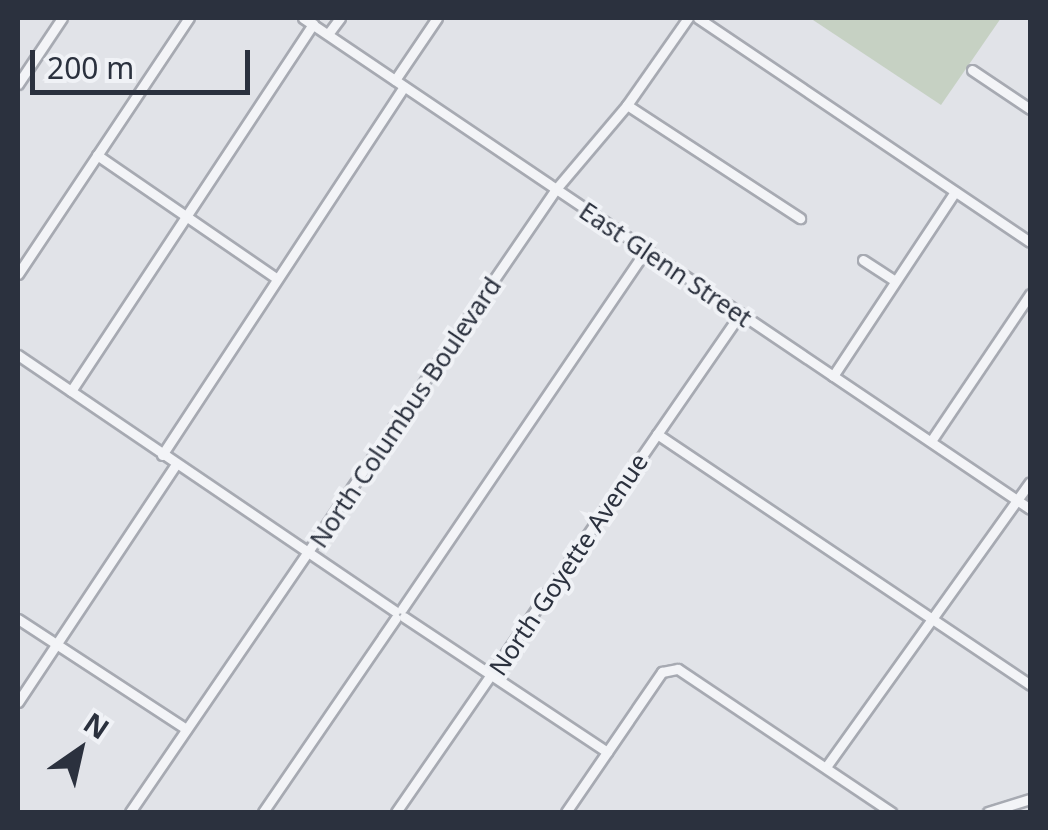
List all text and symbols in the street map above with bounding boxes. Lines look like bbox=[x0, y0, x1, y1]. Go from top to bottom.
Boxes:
scale bar bbox=[35, 30, 255, 92]
text: 200 m bbox=[47, 47, 134, 88]
street label: East Glenn Street bbox=[574, 195, 758, 333]
street label: North Columbus Boulevard bbox=[303, 271, 507, 553]
street label: North Goyette Avenue bbox=[482, 447, 654, 681]
north arrow bbox=[30, 700, 130, 800]
text: N bbox=[77, 703, 117, 747]

